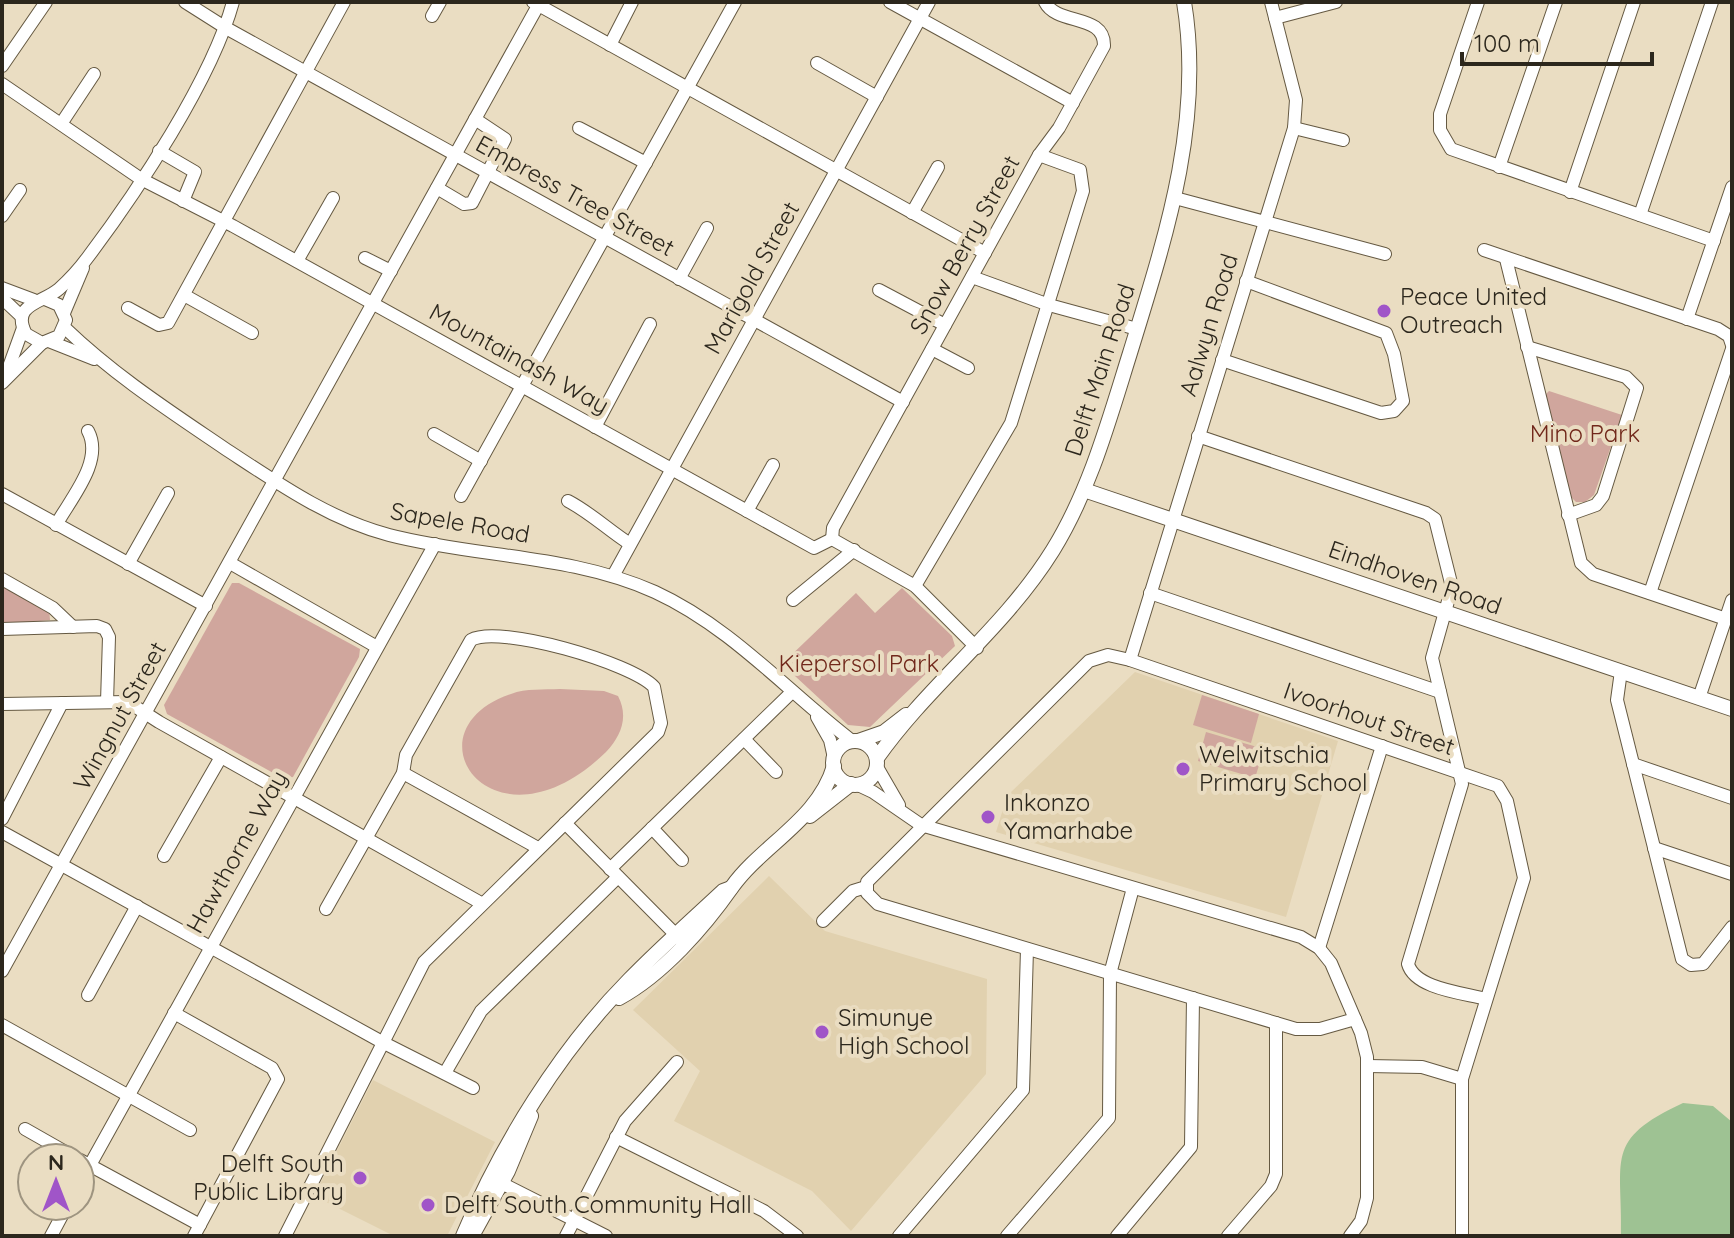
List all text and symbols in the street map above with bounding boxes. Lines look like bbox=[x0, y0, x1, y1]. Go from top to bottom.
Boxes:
scale bar bbox=[1462, 16, 1652, 66]
text: 100 m bbox=[1474, 28, 1540, 58]
street label: Empress Tree Street bbox=[471, 128, 680, 262]
street label: Snow Berry Street bbox=[903, 150, 1026, 339]
street label: Marigold Street bbox=[697, 196, 805, 359]
street label: Aalwyn Road bbox=[1172, 250, 1244, 400]
street label: Delft Main Road bbox=[1057, 280, 1141, 460]
place label: Peace United Outreach bbox=[1400, 281, 1547, 339]
street label: Mountainash Way bbox=[424, 296, 615, 420]
marker: Peace United Outreach bbox=[1375, 302, 1393, 320]
park label: Mino Park bbox=[1530, 418, 1640, 448]
street label: Sapele Road bbox=[388, 495, 532, 549]
street label: Eindhoven Road bbox=[1325, 533, 1506, 621]
street label: Wingnut Street bbox=[66, 636, 172, 795]
park label: Kiepersol Park bbox=[779, 648, 939, 678]
street label: Ivoorhout Street bbox=[1280, 675, 1459, 761]
place label: Welwitschia Primary School bbox=[1199, 739, 1368, 797]
marker: Welwitschia Primary School bbox=[1174, 760, 1192, 778]
street label: Hawthorne Way bbox=[179, 765, 293, 938]
place label: Inkonzo Yamarhabe bbox=[1004, 787, 1133, 845]
marker: Inkonzo Yamarhabe bbox=[979, 808, 997, 826]
place label: Simunye High School bbox=[838, 1002, 970, 1060]
marker: Simunye High School bbox=[813, 1023, 831, 1041]
north arrow bbox=[16, 1142, 96, 1222]
text: N bbox=[48, 1148, 64, 1176]
place label: Delft South Public Library bbox=[193, 1148, 344, 1206]
marker: Delft South Public Library bbox=[351, 1169, 369, 1187]
place label: Delft South Community Hall bbox=[444, 1189, 752, 1219]
marker: Delft South Community Hall bbox=[419, 1196, 437, 1214]

